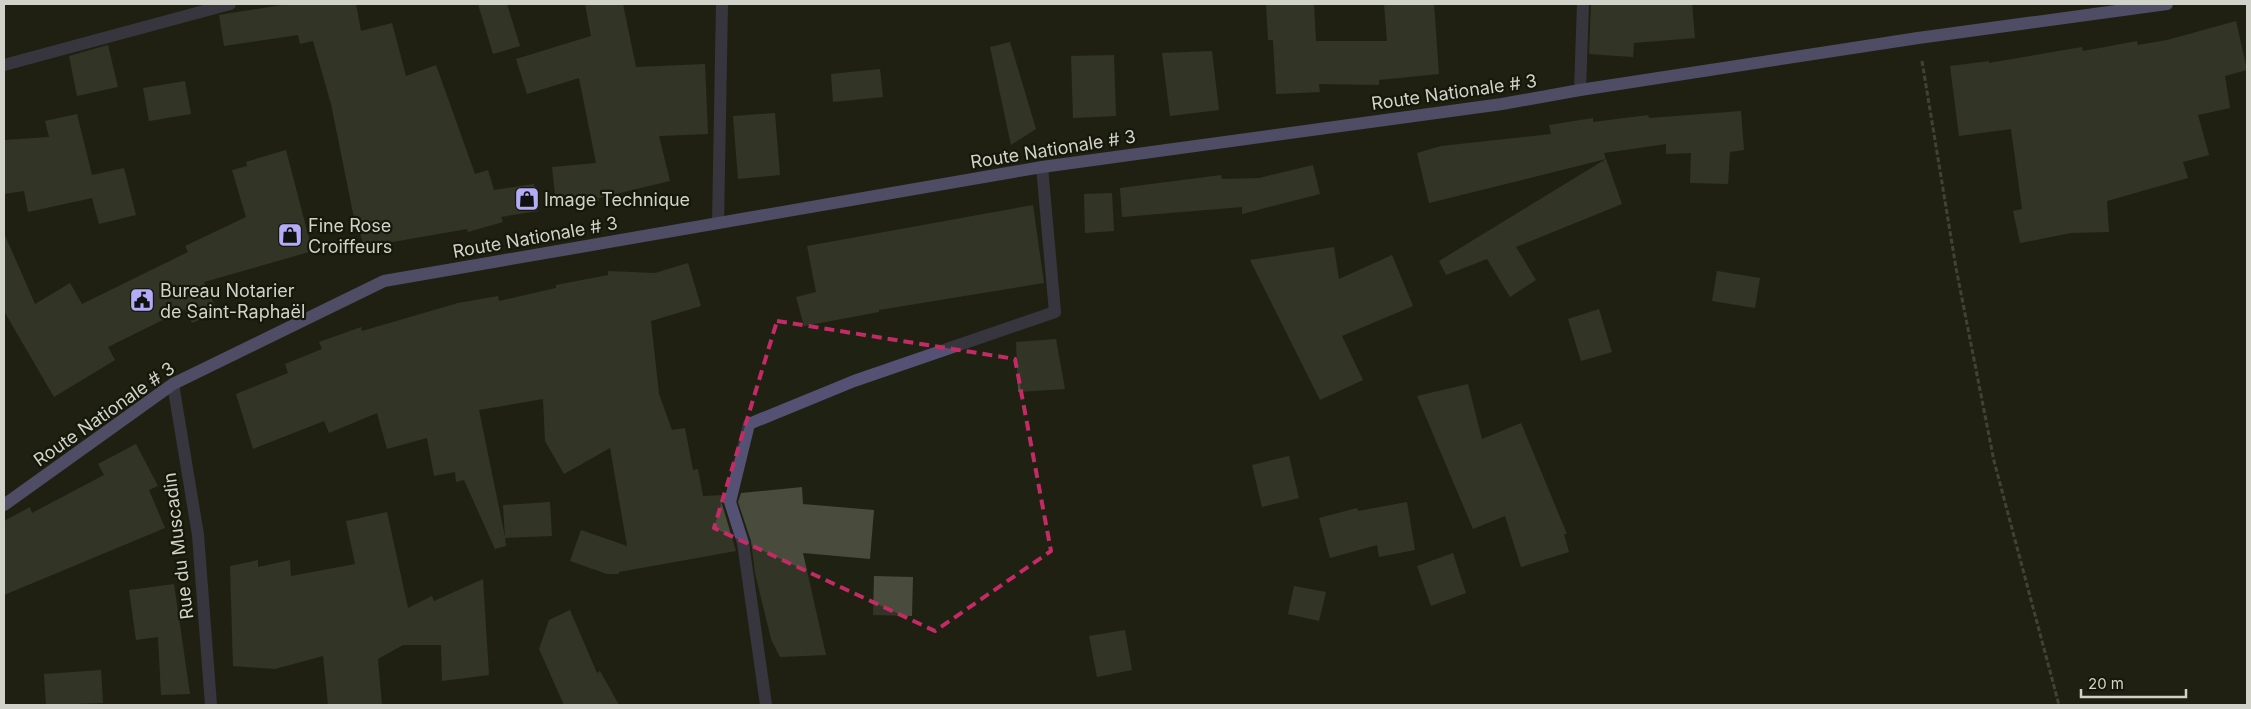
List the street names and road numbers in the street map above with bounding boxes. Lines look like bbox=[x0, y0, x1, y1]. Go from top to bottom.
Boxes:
street label: Route Nationale # 3 bbox=[1370, 70, 1538, 114]
street label: Route Nationale # 3 bbox=[969, 126, 1137, 172]
street label: Route Nationale # 3 bbox=[451, 212, 619, 262]
street label: Route Nationale # 3 bbox=[30, 358, 178, 470]
street label: Rue du Muscadin bbox=[159, 472, 197, 620]

